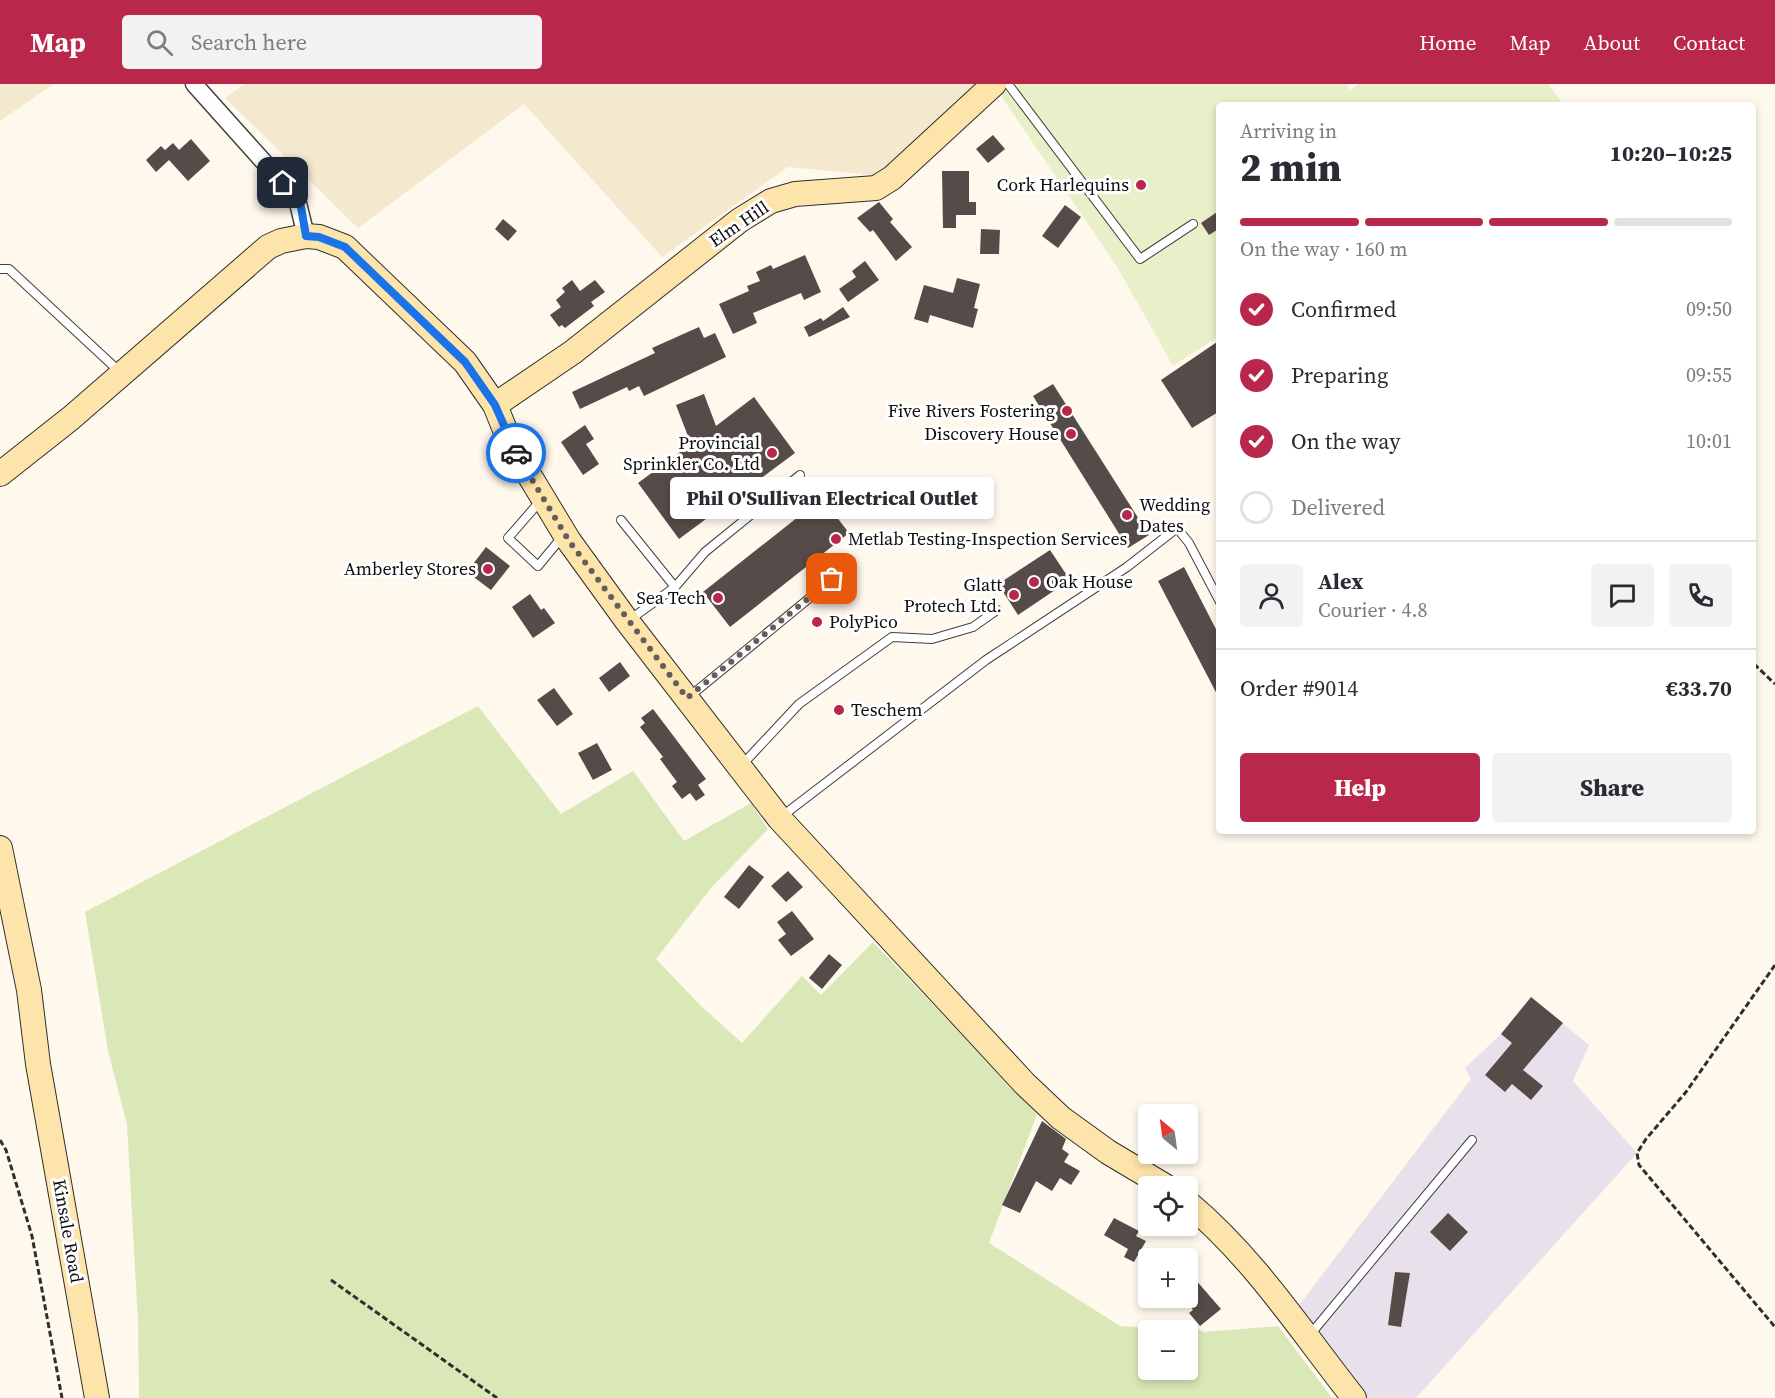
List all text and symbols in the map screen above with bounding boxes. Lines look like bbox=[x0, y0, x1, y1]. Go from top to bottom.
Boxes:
search box bbox=[122, 15, 542, 69]
text: Map bbox=[30, 23, 86, 61]
icon: search bbox=[143, 26, 176, 59]
text: Search here bbox=[191, 27, 307, 57]
text: Home bbox=[1419, 28, 1477, 57]
text: Map bbox=[1510, 28, 1551, 57]
text: About bbox=[1584, 28, 1640, 57]
text: Contact bbox=[1673, 28, 1745, 57]
text: Arriving in bbox=[1240, 117, 1337, 145]
text: 10:20–10:25 bbox=[1610, 138, 1732, 168]
text: 2 min bbox=[1240, 141, 1342, 194]
pin bbox=[257, 157, 308, 208]
icon: home bbox=[266, 166, 299, 199]
place label: Cork Harlequins bbox=[997, 172, 1129, 197]
marker: Cork Harlequins bbox=[1134, 178, 1148, 192]
street label: Elm Hill bbox=[704, 195, 773, 253]
text: On the way · 160 m bbox=[1240, 235, 1407, 263]
icon: check bbox=[1240, 293, 1273, 326]
text: Confirmed bbox=[1291, 294, 1396, 324]
text: 09:50 bbox=[1686, 295, 1732, 323]
icon: check bbox=[1240, 359, 1273, 392]
text: Preparing bbox=[1291, 360, 1388, 390]
text: 09:55 bbox=[1686, 361, 1732, 389]
place label: Five Rivers Fostering bbox=[888, 398, 1055, 423]
marker: Five Rivers Fostering bbox=[1060, 404, 1074, 418]
place label: Discovery House bbox=[924, 421, 1059, 446]
courier bbox=[486, 423, 546, 483]
icon: check bbox=[1240, 425, 1273, 458]
text: On the way bbox=[1291, 426, 1400, 456]
marker: Discovery House bbox=[1064, 427, 1078, 441]
text: 10:01 bbox=[1686, 427, 1732, 455]
place label: Provincial Sprinkler Co. Ltd bbox=[623, 430, 760, 476]
icon: car bbox=[500, 437, 533, 470]
marker: Provincial Sprinkler Co. Ltd bbox=[765, 446, 779, 460]
callout: Phil O'Sullivan Electrical Outlet bbox=[670, 477, 994, 519]
text: Phil O'Sullivan Electrical Outlet bbox=[686, 484, 978, 512]
place label: Wedding Dates bbox=[1139, 492, 1210, 538]
text: Delivered bbox=[1291, 492, 1385, 522]
marker: Wedding Dates bbox=[1120, 508, 1134, 522]
place label: Metlab Testing-Inspection Services bbox=[848, 526, 1128, 551]
marker: Metlab Testing-Inspection Services bbox=[829, 532, 843, 546]
pin bbox=[806, 553, 857, 604]
place label: Amberley Stores bbox=[344, 556, 476, 581]
marker: Amberley Stores bbox=[481, 562, 495, 576]
icon: bag bbox=[815, 562, 848, 595]
button: person bbox=[1240, 564, 1303, 627]
button: chat bbox=[1591, 564, 1654, 627]
button: phone bbox=[1669, 564, 1732, 627]
text: Alex bbox=[1318, 566, 1363, 596]
place label: Oak House bbox=[1046, 569, 1133, 594]
place label: Glatt Protech Ltd. bbox=[904, 572, 1002, 618]
marker: Oak House bbox=[1027, 575, 1041, 589]
place label: Sea Tech bbox=[637, 585, 706, 610]
marker: Glatt Protech Ltd. bbox=[1007, 588, 1021, 602]
marker: Sea Tech bbox=[711, 591, 725, 605]
text: Courier · 4.8 bbox=[1318, 596, 1427, 624]
place label: PolyPico bbox=[829, 609, 898, 634]
marker: PolyPico bbox=[810, 615, 824, 629]
text: Order #9014 bbox=[1240, 673, 1358, 703]
text: €33.70 bbox=[1666, 673, 1732, 703]
place label: Teschem bbox=[851, 697, 922, 722]
marker: Teschem bbox=[832, 703, 846, 717]
button: Help bbox=[1240, 753, 1480, 822]
button: Share bbox=[1492, 753, 1732, 822]
north arrow bbox=[1138, 1104, 1198, 1164]
map controls bbox=[1138, 1104, 1198, 1380]
button: locate bbox=[1138, 1176, 1198, 1236]
street label: Kinsale Road bbox=[47, 1177, 90, 1285]
button: + bbox=[1138, 1248, 1198, 1308]
button: − bbox=[1138, 1320, 1198, 1380]

